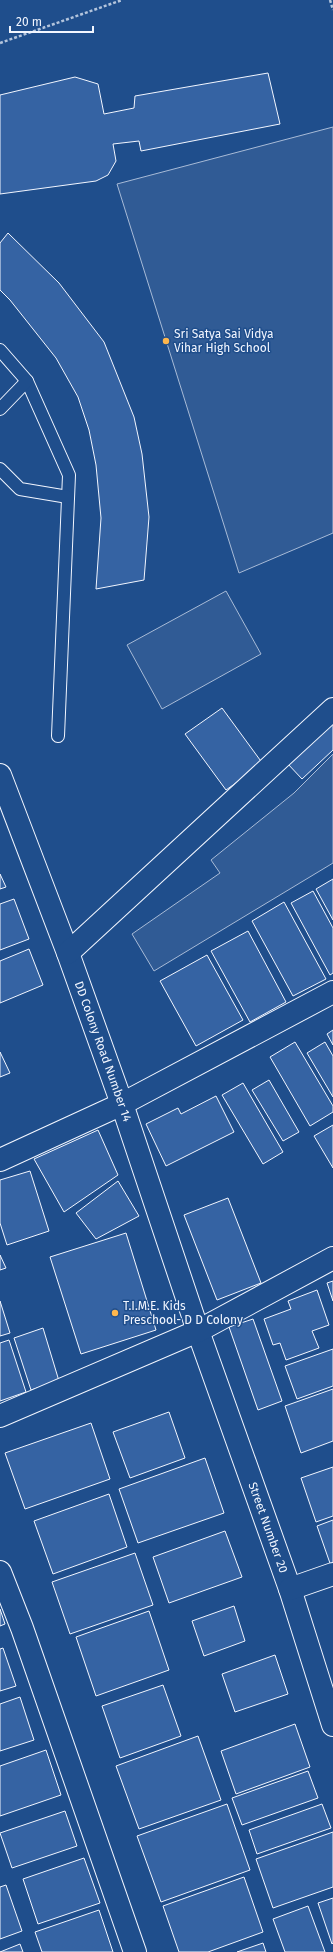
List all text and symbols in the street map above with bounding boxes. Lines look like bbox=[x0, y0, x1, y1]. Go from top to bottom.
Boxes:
scale bar bbox=[10, 8, 93, 34]
text: 20 m bbox=[16, 15, 42, 29]
place label: Sri Satya Sai Vidya Vihar High School bbox=[174, 327, 274, 355]
marker: Sri Satya Sai Vidya Vihar High School bbox=[161, 336, 171, 346]
street label: DD Colony Road Number 14 bbox=[72, 979, 135, 1124]
place label: T.I.M.E. Kids Preschool- D D Colony bbox=[123, 1299, 243, 1327]
marker: T.I.M.E. Kids Preschool- D D Colony bbox=[110, 1308, 120, 1318]
street label: Street Number 20 bbox=[245, 1480, 291, 1575]

